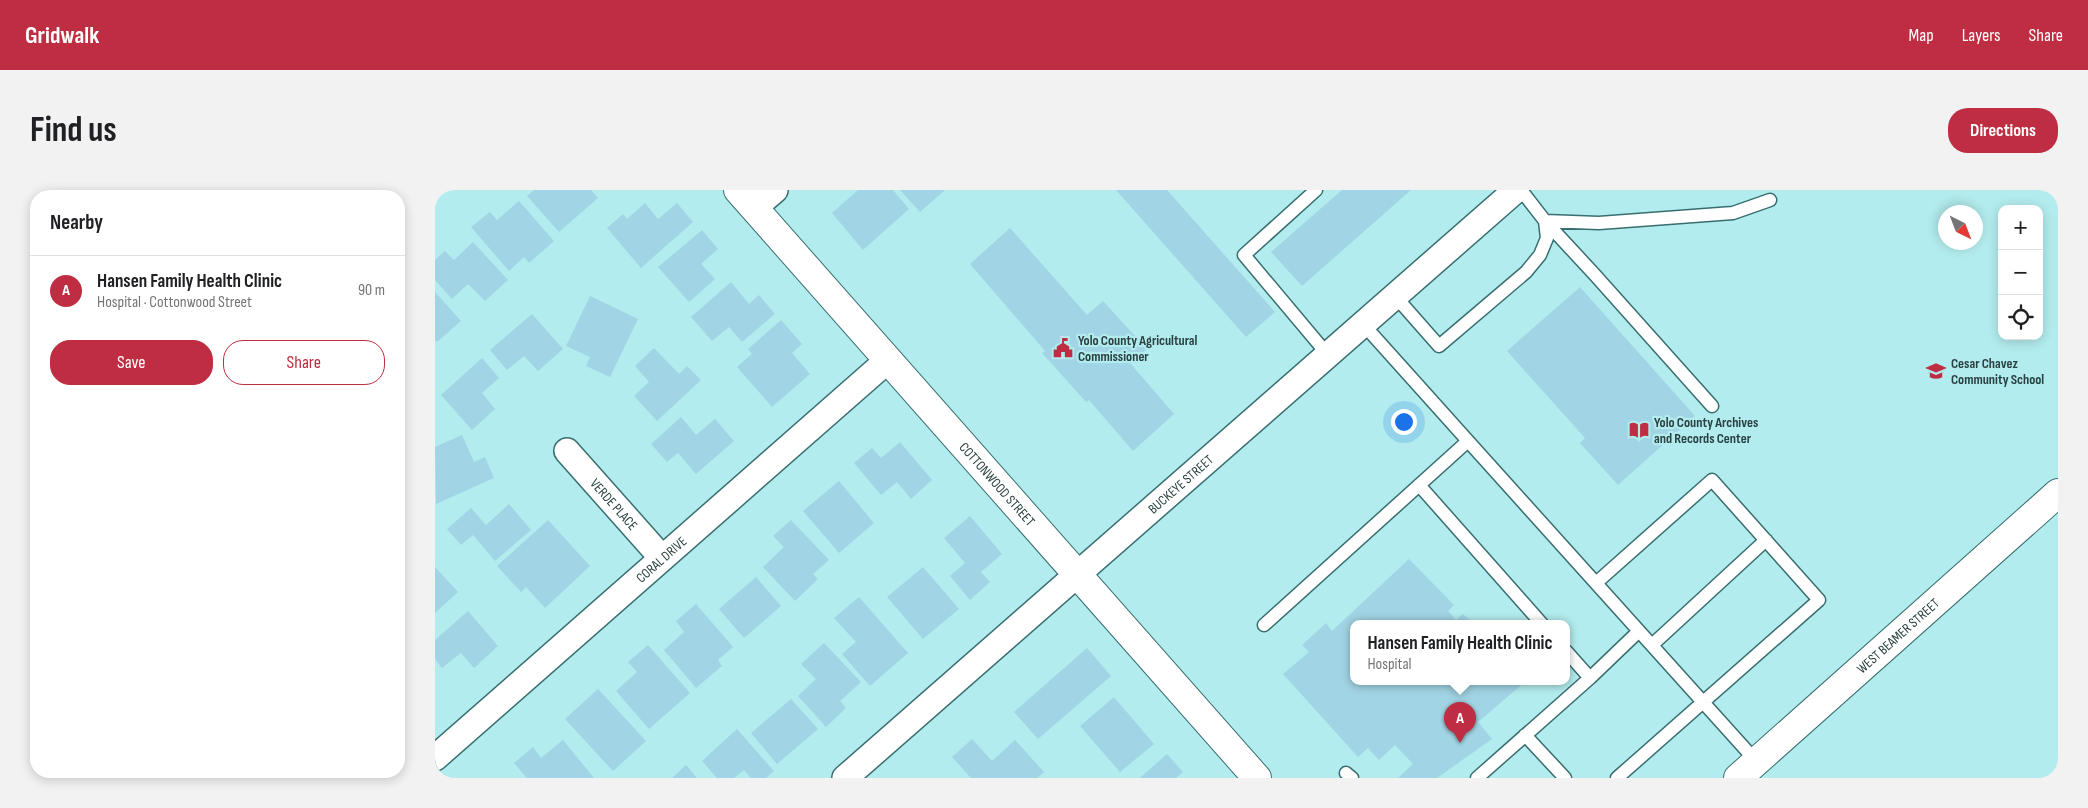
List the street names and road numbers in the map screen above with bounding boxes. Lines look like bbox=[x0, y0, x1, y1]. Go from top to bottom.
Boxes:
street label: COTTONWOOD STREET bbox=[956, 439, 1039, 530]
street label: BUCKEYE STREET bbox=[1145, 451, 1217, 518]
street label: VERDE PLACE bbox=[586, 475, 641, 534]
street label: CORAL DRIVE bbox=[633, 533, 690, 586]
street label: WEST BEAMER STREET bbox=[1853, 595, 1943, 677]

